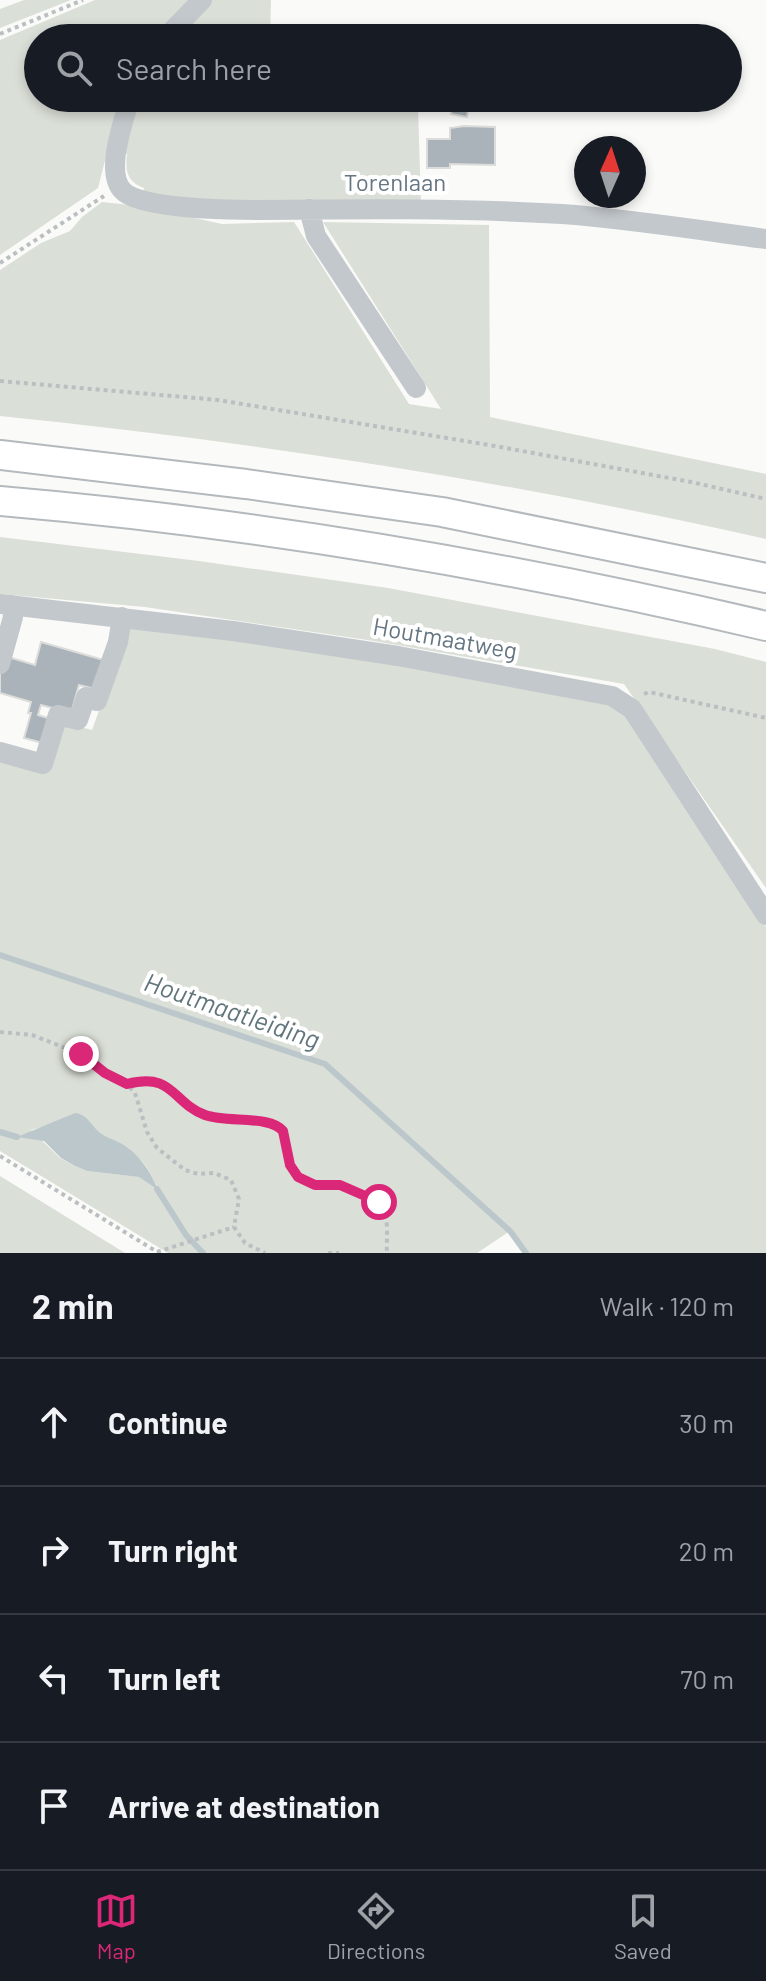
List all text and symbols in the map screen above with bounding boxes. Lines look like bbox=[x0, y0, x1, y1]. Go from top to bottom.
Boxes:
search box bbox=[24, 24, 742, 112]
icon: search bbox=[52, 46, 96, 90]
text: Search here bbox=[116, 50, 272, 86]
north arrow bbox=[574, 136, 646, 208]
street label: Torenlaan bbox=[344, 167, 446, 196]
street label: Houtmaatweg bbox=[371, 611, 520, 664]
water label: Houtmaatleiding bbox=[141, 965, 324, 1054]
route end bbox=[63, 1036, 99, 1072]
route start bbox=[361, 1184, 397, 1220]
text: 2 min bbox=[32, 1285, 114, 1326]
text: Walk · 120 m bbox=[600, 1290, 734, 1321]
icon: ahead bbox=[32, 1400, 76, 1444]
text: Continue bbox=[108, 1404, 228, 1440]
text: 30 m bbox=[679, 1407, 734, 1438]
icon: right bbox=[32, 1528, 76, 1572]
text: Turn right bbox=[108, 1532, 238, 1568]
text: 20 m bbox=[679, 1535, 734, 1566]
icon: left bbox=[32, 1656, 76, 1700]
text: Turn left bbox=[108, 1660, 221, 1696]
text: 70 m bbox=[680, 1663, 734, 1694]
icon: arrive bbox=[32, 1784, 76, 1828]
text: Arrive at destination bbox=[108, 1788, 380, 1824]
tab: Map bbox=[94, 1889, 138, 1963]
tab: Directions bbox=[327, 1889, 425, 1963]
tab: Saved bbox=[614, 1889, 672, 1963]

